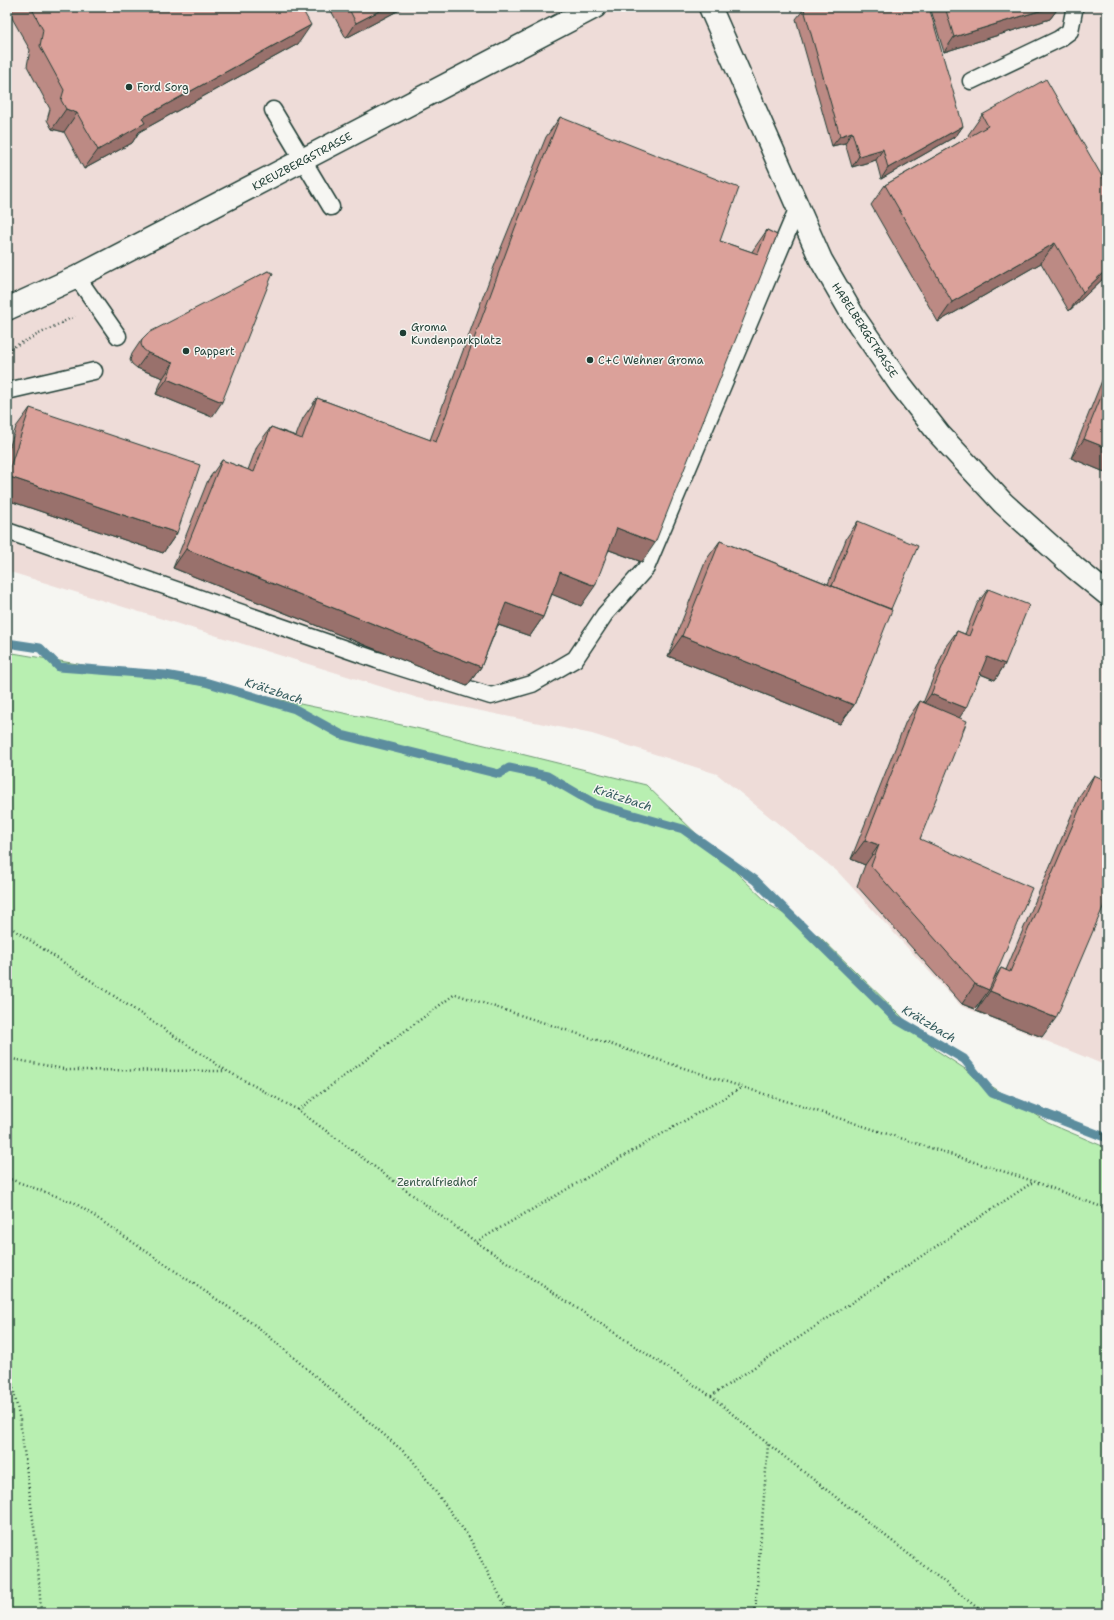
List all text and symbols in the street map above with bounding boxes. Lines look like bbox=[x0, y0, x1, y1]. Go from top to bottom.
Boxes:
place label: Ford Sorg bbox=[137, 80, 189, 95]
marker: Ford Sorg bbox=[124, 82, 134, 92]
street label: KREUZBERGSTRASSE bbox=[250, 129, 355, 194]
street label: HABELBERGSTRASSE bbox=[828, 280, 901, 381]
place label: Groma Kundenparkplatz bbox=[411, 320, 502, 348]
marker: Groma Kundenparkplatz bbox=[398, 328, 408, 338]
place label: Pappert bbox=[194, 344, 235, 359]
marker: Pappert bbox=[181, 346, 191, 356]
place label: C+C Wehner Groma bbox=[598, 353, 704, 368]
marker: C+C Wehner Groma bbox=[585, 355, 595, 365]
water label: Krätzbach bbox=[243, 674, 305, 708]
water label: Krätzbach bbox=[592, 781, 654, 815]
water label: Krätzbach bbox=[899, 1002, 959, 1046]
park label: Zentralfriedhof bbox=[397, 1175, 478, 1190]

